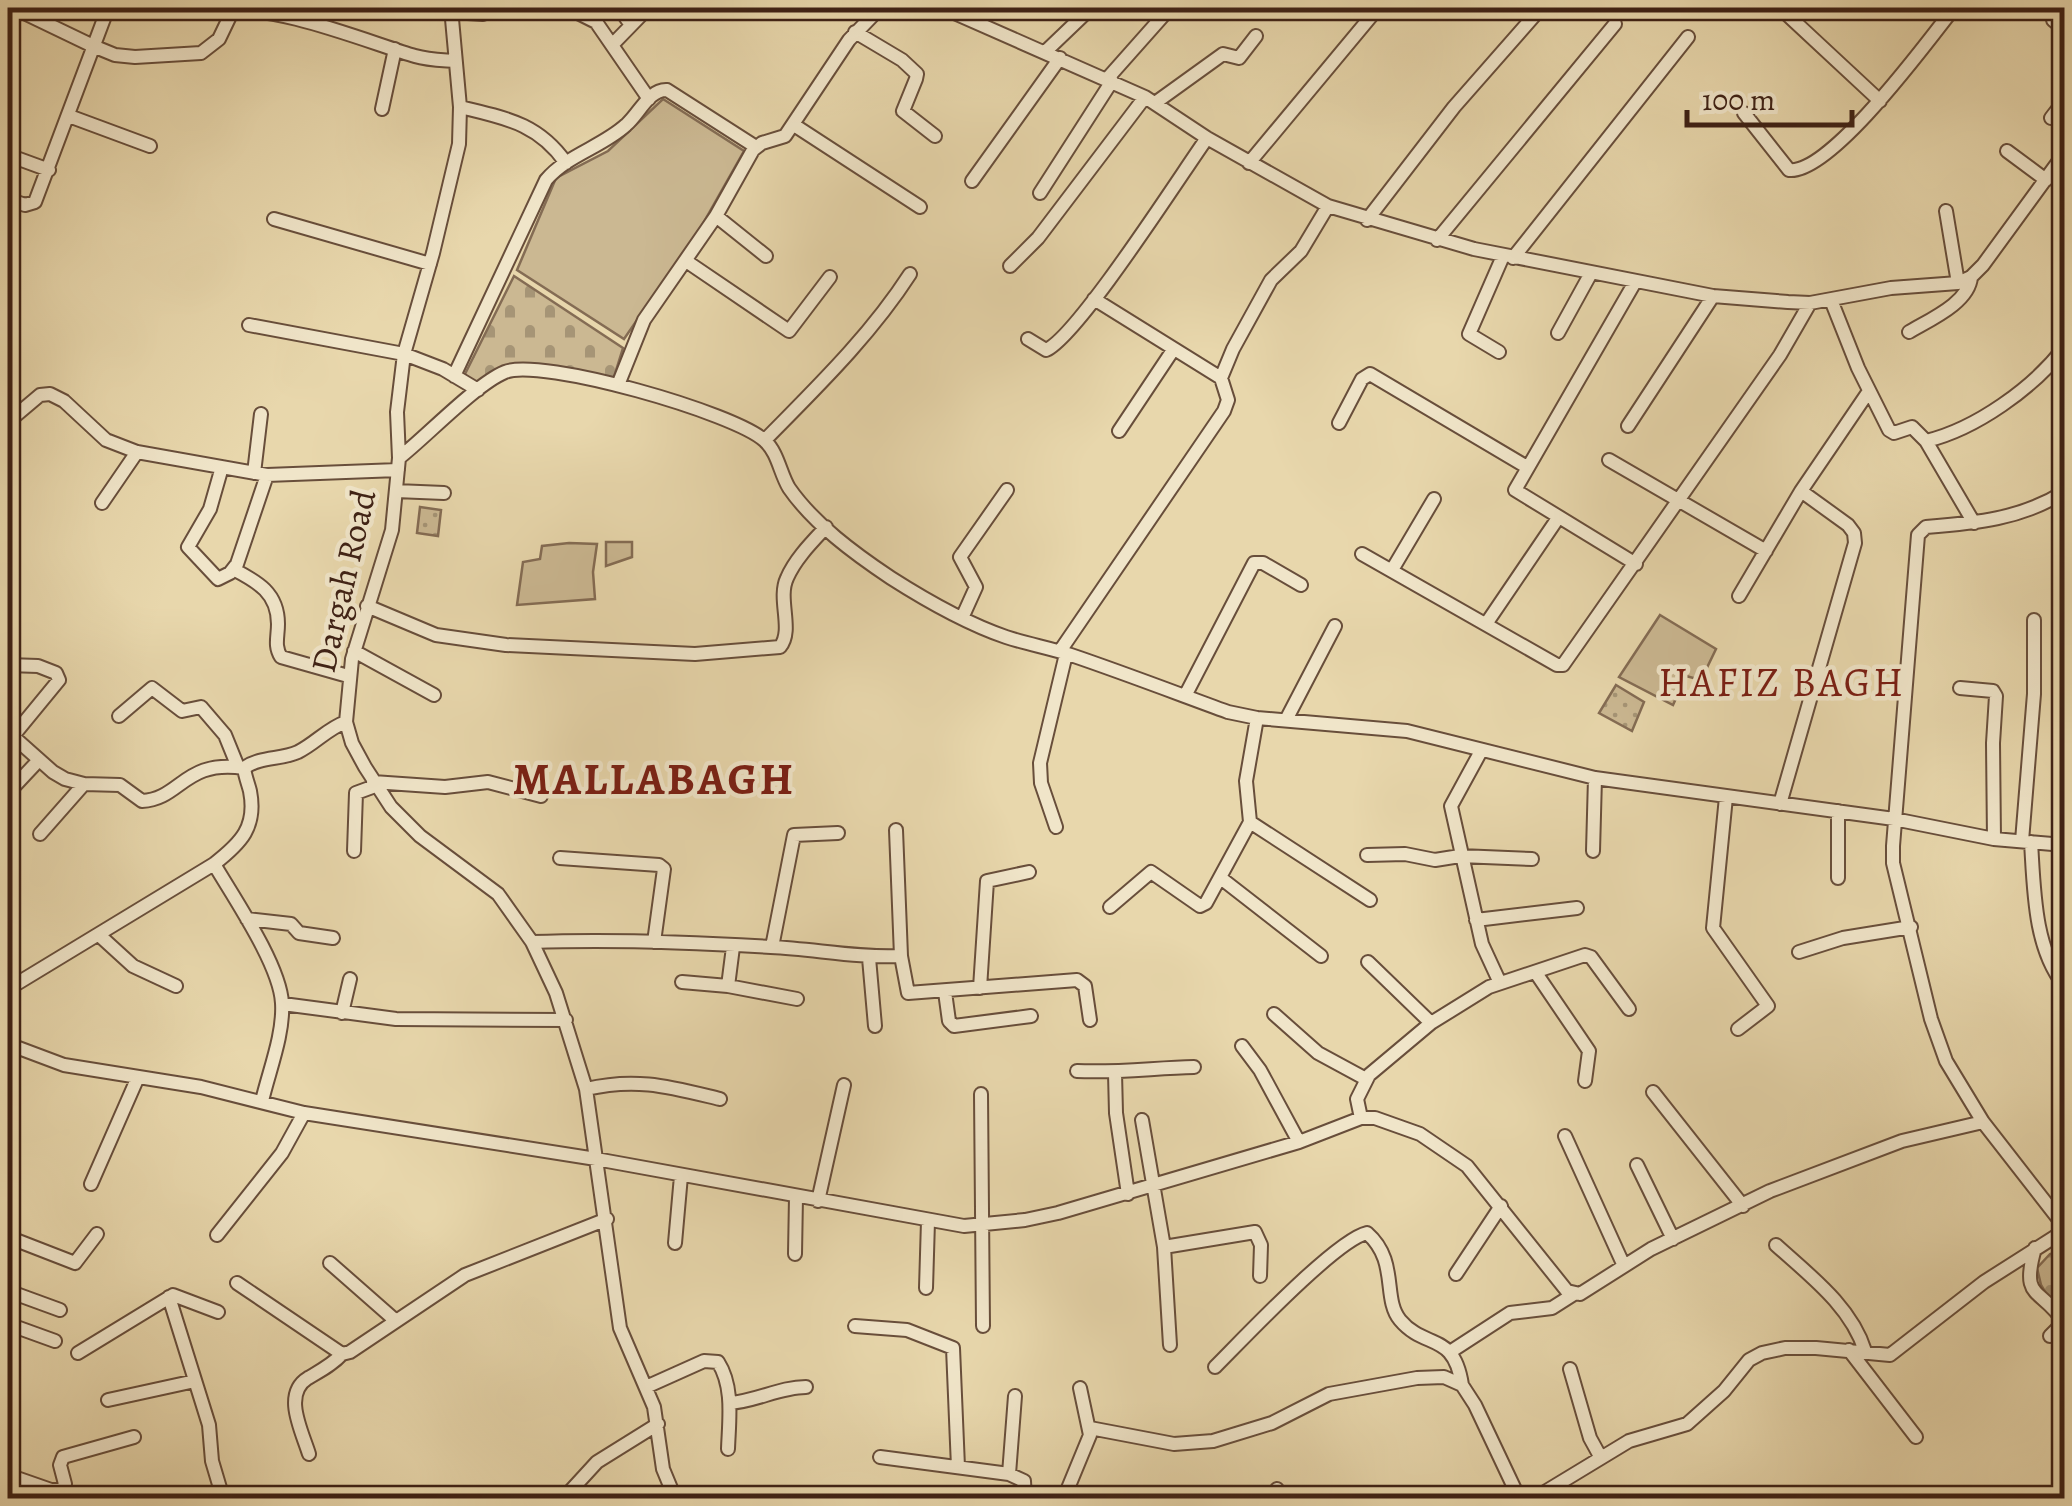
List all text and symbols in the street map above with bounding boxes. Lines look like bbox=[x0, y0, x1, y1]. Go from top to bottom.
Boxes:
scale bar bbox=[1687, 65, 1852, 127]
text: 100 m bbox=[1702, 80, 1775, 120]
street label: Dargah Road bbox=[299, 485, 387, 677]
district label: HAFIZ BAGH bbox=[1658, 655, 1906, 710]
district label: MALLABAGH bbox=[512, 748, 796, 810]

